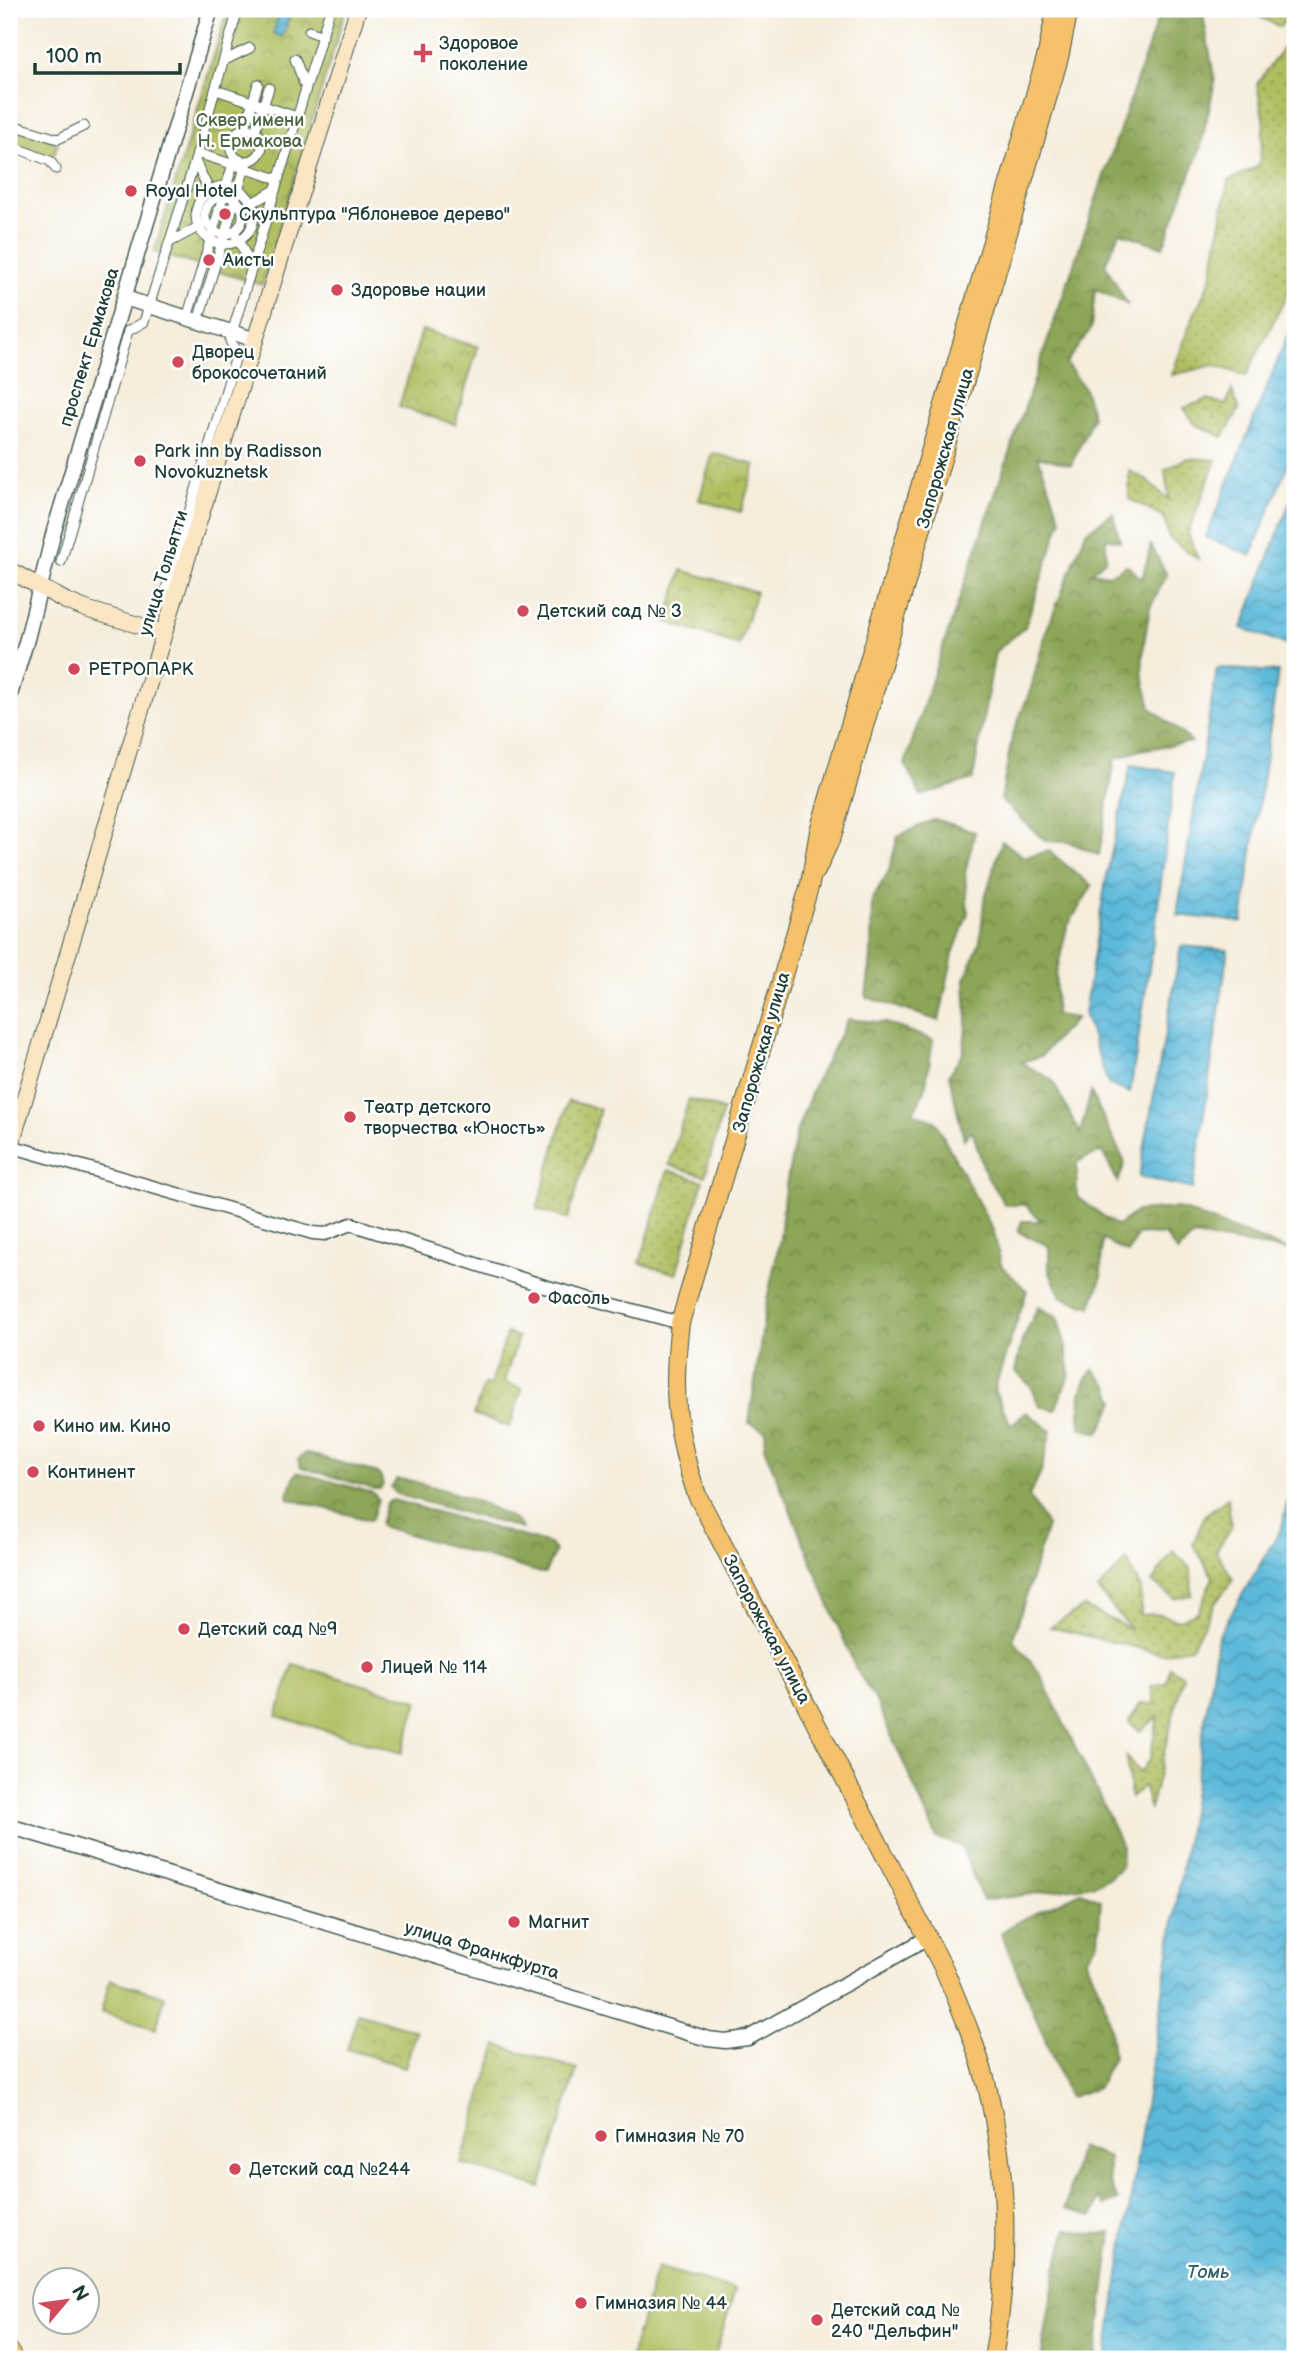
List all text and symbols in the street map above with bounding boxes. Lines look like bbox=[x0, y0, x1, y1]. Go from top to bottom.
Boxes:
scale bar bbox=[35, 32, 180, 76]
place label: Здоровое поколение bbox=[439, 33, 528, 75]
marker: Здоровое поколение bbox=[413, 43, 433, 63]
text: 100 m bbox=[46, 44, 102, 69]
park label: Сквер имени Н. Ермакова bbox=[196, 110, 304, 152]
place label: Royal Hotel bbox=[145, 181, 237, 202]
marker: Royal Hotel bbox=[123, 183, 139, 199]
place label: Скульптура "Яблоневое дерево" bbox=[239, 204, 510, 225]
marker: Скульптура "Яблоневое дерево" bbox=[217, 206, 233, 222]
place label: Аисты bbox=[222, 250, 274, 271]
marker: Аисты bbox=[201, 252, 217, 268]
street label: проспект Ермакова bbox=[55, 265, 124, 429]
place label: Здоровье нации bbox=[351, 280, 486, 301]
marker: Здоровье нации bbox=[329, 282, 345, 298]
place label: Дворец брокосочетаний bbox=[192, 342, 327, 384]
marker: Дворец брокосочетаний bbox=[170, 354, 186, 370]
street label: Запорожская улица bbox=[913, 365, 979, 531]
place label: Park inn by Radisson Novokuznetsk bbox=[154, 441, 322, 483]
marker: Park inn by Radisson Novokuznetsk bbox=[132, 453, 148, 469]
street label: улица Тольятти bbox=[134, 508, 193, 638]
place label: Детский сад № 3 bbox=[537, 601, 682, 622]
marker: Детский сад № 3 bbox=[515, 603, 531, 619]
place label: РЕТРОПАРК bbox=[88, 659, 194, 680]
marker: РЕТРОПАРК bbox=[66, 661, 82, 677]
street label: Запорожская улица bbox=[729, 969, 795, 1135]
place label: Театр детского творчества «Юность» bbox=[364, 1097, 546, 1139]
marker: Театр детского творчества «Юность» bbox=[342, 1109, 358, 1125]
place label: Фасоль bbox=[548, 1288, 610, 1309]
marker: Фасоль bbox=[526, 1290, 542, 1306]
place label: Кино им. Кино bbox=[53, 1416, 171, 1437]
marker: Кино им. Кино bbox=[31, 1418, 47, 1434]
place label: Континент bbox=[47, 1462, 136, 1483]
marker: Континент bbox=[25, 1464, 41, 1480]
street label: Запорожская улица bbox=[718, 1551, 815, 1708]
place label: Детский сад №9 bbox=[198, 1619, 337, 1640]
marker: Детский сад №9 bbox=[176, 1621, 192, 1637]
place label: Лицей № 114 bbox=[380, 1657, 487, 1678]
marker: Лицей № 114 bbox=[359, 1659, 375, 1675]
place label: Магнит bbox=[528, 1912, 590, 1933]
marker: Магнит bbox=[506, 1914, 522, 1930]
street label: улица Франкфурта bbox=[402, 1917, 562, 1984]
place label: Гимназия № 70 bbox=[615, 2126, 744, 2147]
marker: Гимназия № 70 bbox=[593, 2128, 609, 2144]
place label: Детский сад №244 bbox=[249, 2159, 410, 2180]
marker: Детский сад №244 bbox=[227, 2161, 243, 2177]
water label: Томь bbox=[1187, 2261, 1229, 2284]
north arrow bbox=[32, 2266, 102, 2336]
text: N bbox=[66, 2282, 93, 2305]
place label: Гимназия № 44 bbox=[595, 2293, 727, 2314]
marker: Гимназия № 44 bbox=[573, 2295, 589, 2311]
place label: Детский сад № 240 "Дельфин" bbox=[831, 2300, 960, 2342]
marker: Детский сад № 240 "Дельфин" bbox=[809, 2312, 825, 2328]

